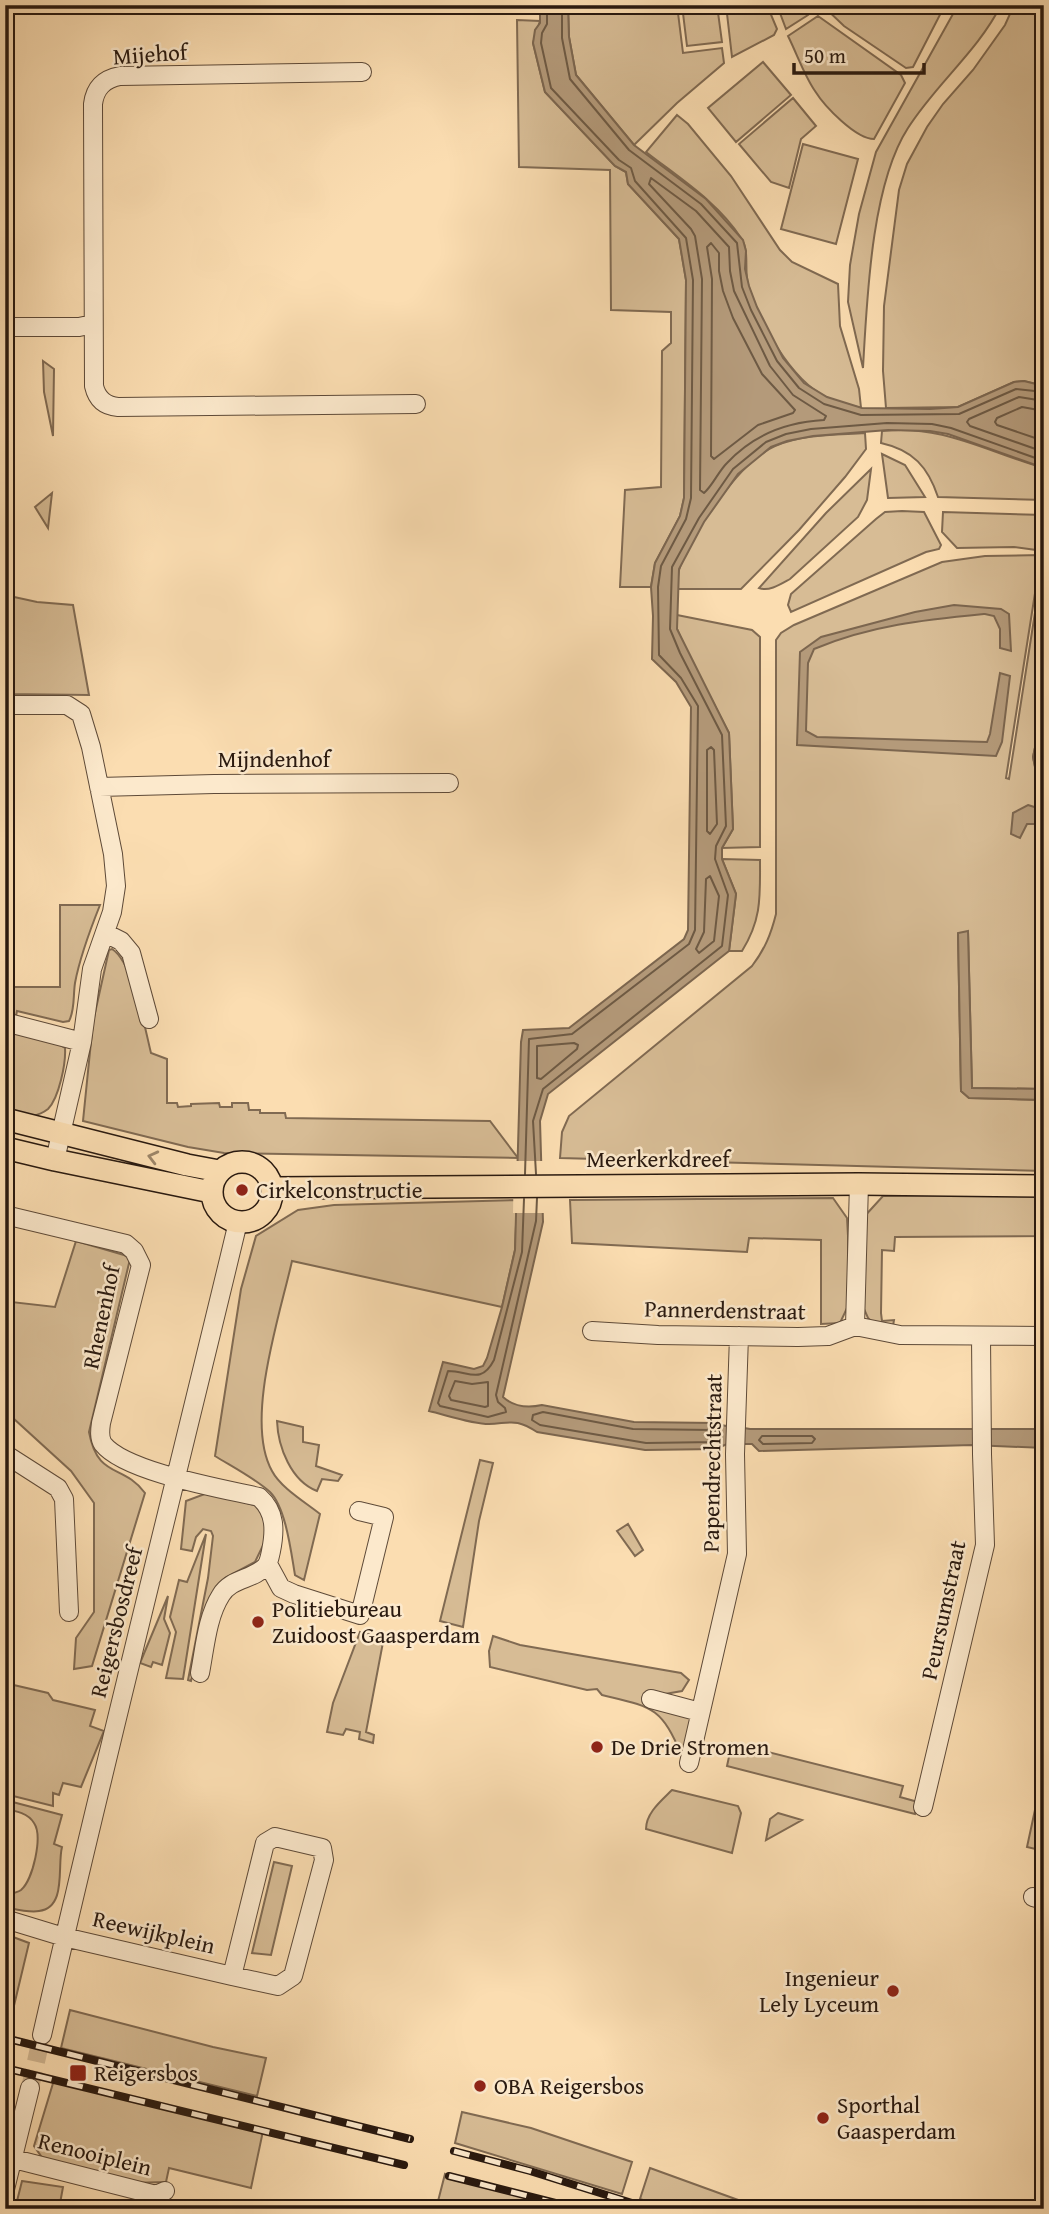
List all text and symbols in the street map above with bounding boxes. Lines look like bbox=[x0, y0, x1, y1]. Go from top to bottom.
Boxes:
scale bar bbox=[794, 32, 923, 76]
street label: Mijehof bbox=[112, 34, 191, 73]
text: 50 m bbox=[804, 40, 846, 71]
street label: Mijndenhof bbox=[218, 742, 333, 775]
street label: Meerkerkdreef bbox=[586, 1142, 732, 1175]
one-way arrow bbox=[147, 1151, 159, 1165]
place label: Cirkelconstructie bbox=[256, 1173, 423, 1206]
marker: Cirkelconstructie bbox=[234, 1182, 250, 1198]
street label: Rhenenhof bbox=[73, 1259, 128, 1372]
street label: Pannerdenstraat bbox=[644, 1292, 806, 1327]
street label: Papendrechtstraat bbox=[693, 1373, 730, 1553]
street label: Peursumstraat bbox=[912, 1537, 973, 1683]
street label: Reigersbosdreef bbox=[81, 1540, 151, 1701]
place label: Politiebureau Zuidoost Gaasperdam bbox=[272, 1592, 480, 1651]
marker: Politiebureau Zuidoost Gaasperdam bbox=[250, 1614, 266, 1630]
place label: De Drie Stromen bbox=[611, 1730, 769, 1763]
marker: De Drie Stromen bbox=[589, 1739, 605, 1755]
street label: Reewijkplein bbox=[90, 1901, 219, 1962]
place label: Ingenieur Lely Lyceum bbox=[759, 1961, 880, 2020]
marker: Ingenieur Lely Lyceum bbox=[885, 1983, 901, 1999]
place label: Reigersbos bbox=[94, 2056, 198, 2089]
marker: Reigersbos bbox=[68, 2063, 88, 2083]
place label: OBA Reigersbos bbox=[494, 2069, 644, 2102]
marker: OBA Reigersbos bbox=[472, 2078, 488, 2094]
place label: Sporthal Gaasperdam bbox=[837, 2088, 956, 2147]
marker: Sporthal Gaasperdam bbox=[815, 2110, 831, 2126]
street label: Renooiplein bbox=[35, 2123, 155, 2184]

